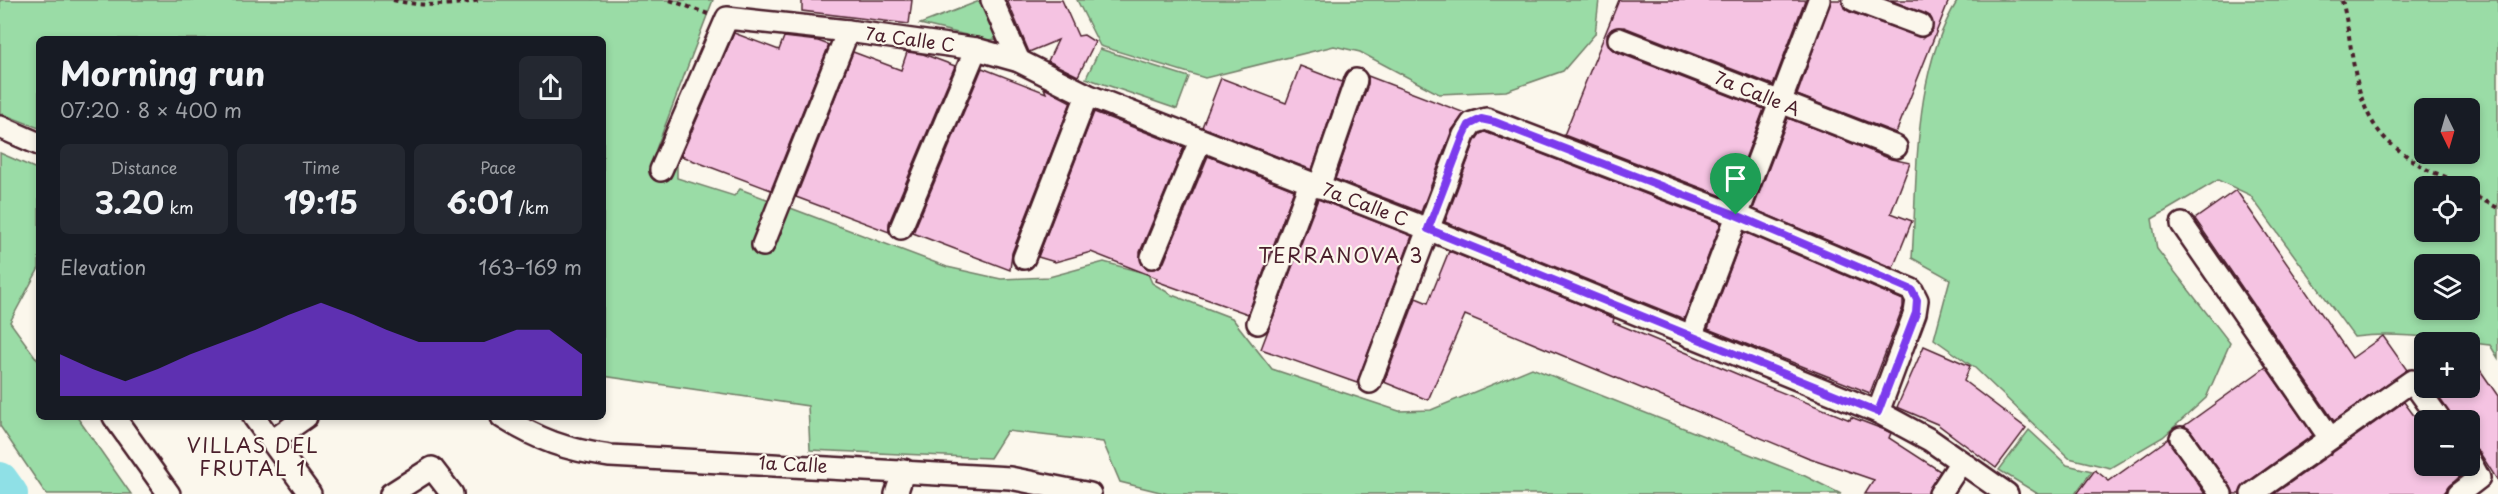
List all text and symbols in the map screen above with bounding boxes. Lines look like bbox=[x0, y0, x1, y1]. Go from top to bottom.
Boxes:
street label: 7a Calle C bbox=[864, 19, 957, 58]
text: Morning run bbox=[60, 47, 265, 97]
button: share bbox=[519, 56, 582, 119]
street label: 7a Calle A bbox=[1711, 63, 1805, 122]
text: 07:20 · 8 × 400 m bbox=[60, 95, 242, 125]
north arrow bbox=[2414, 98, 2480, 164]
map controls bbox=[2414, 98, 2480, 476]
pin bbox=[1710, 153, 1761, 215]
text: Distance bbox=[110, 155, 178, 179]
text: Time bbox=[302, 155, 340, 179]
text: Pace bbox=[480, 155, 516, 179]
icon: arrive bbox=[1719, 162, 1752, 195]
street label: 7a Calle C bbox=[1319, 175, 1413, 232]
button: locate bbox=[2414, 176, 2480, 242]
text: 3.20 bbox=[95, 179, 164, 224]
text: 19:15 bbox=[284, 179, 358, 224]
text: 6:01 bbox=[447, 179, 513, 224]
text: km bbox=[164, 195, 193, 219]
text: /km bbox=[513, 195, 549, 219]
district label: TERRANOVA 3 bbox=[1258, 240, 1424, 270]
text: Elevation bbox=[60, 252, 146, 282]
text: 163–169 m bbox=[478, 252, 582, 282]
button: layers bbox=[2414, 254, 2480, 320]
button: + bbox=[2414, 332, 2480, 398]
button: − bbox=[2414, 410, 2480, 476]
district label: VILLAS DEL FRUTAL 1 bbox=[187, 430, 319, 483]
street label: 1a Calle bbox=[758, 448, 828, 479]

